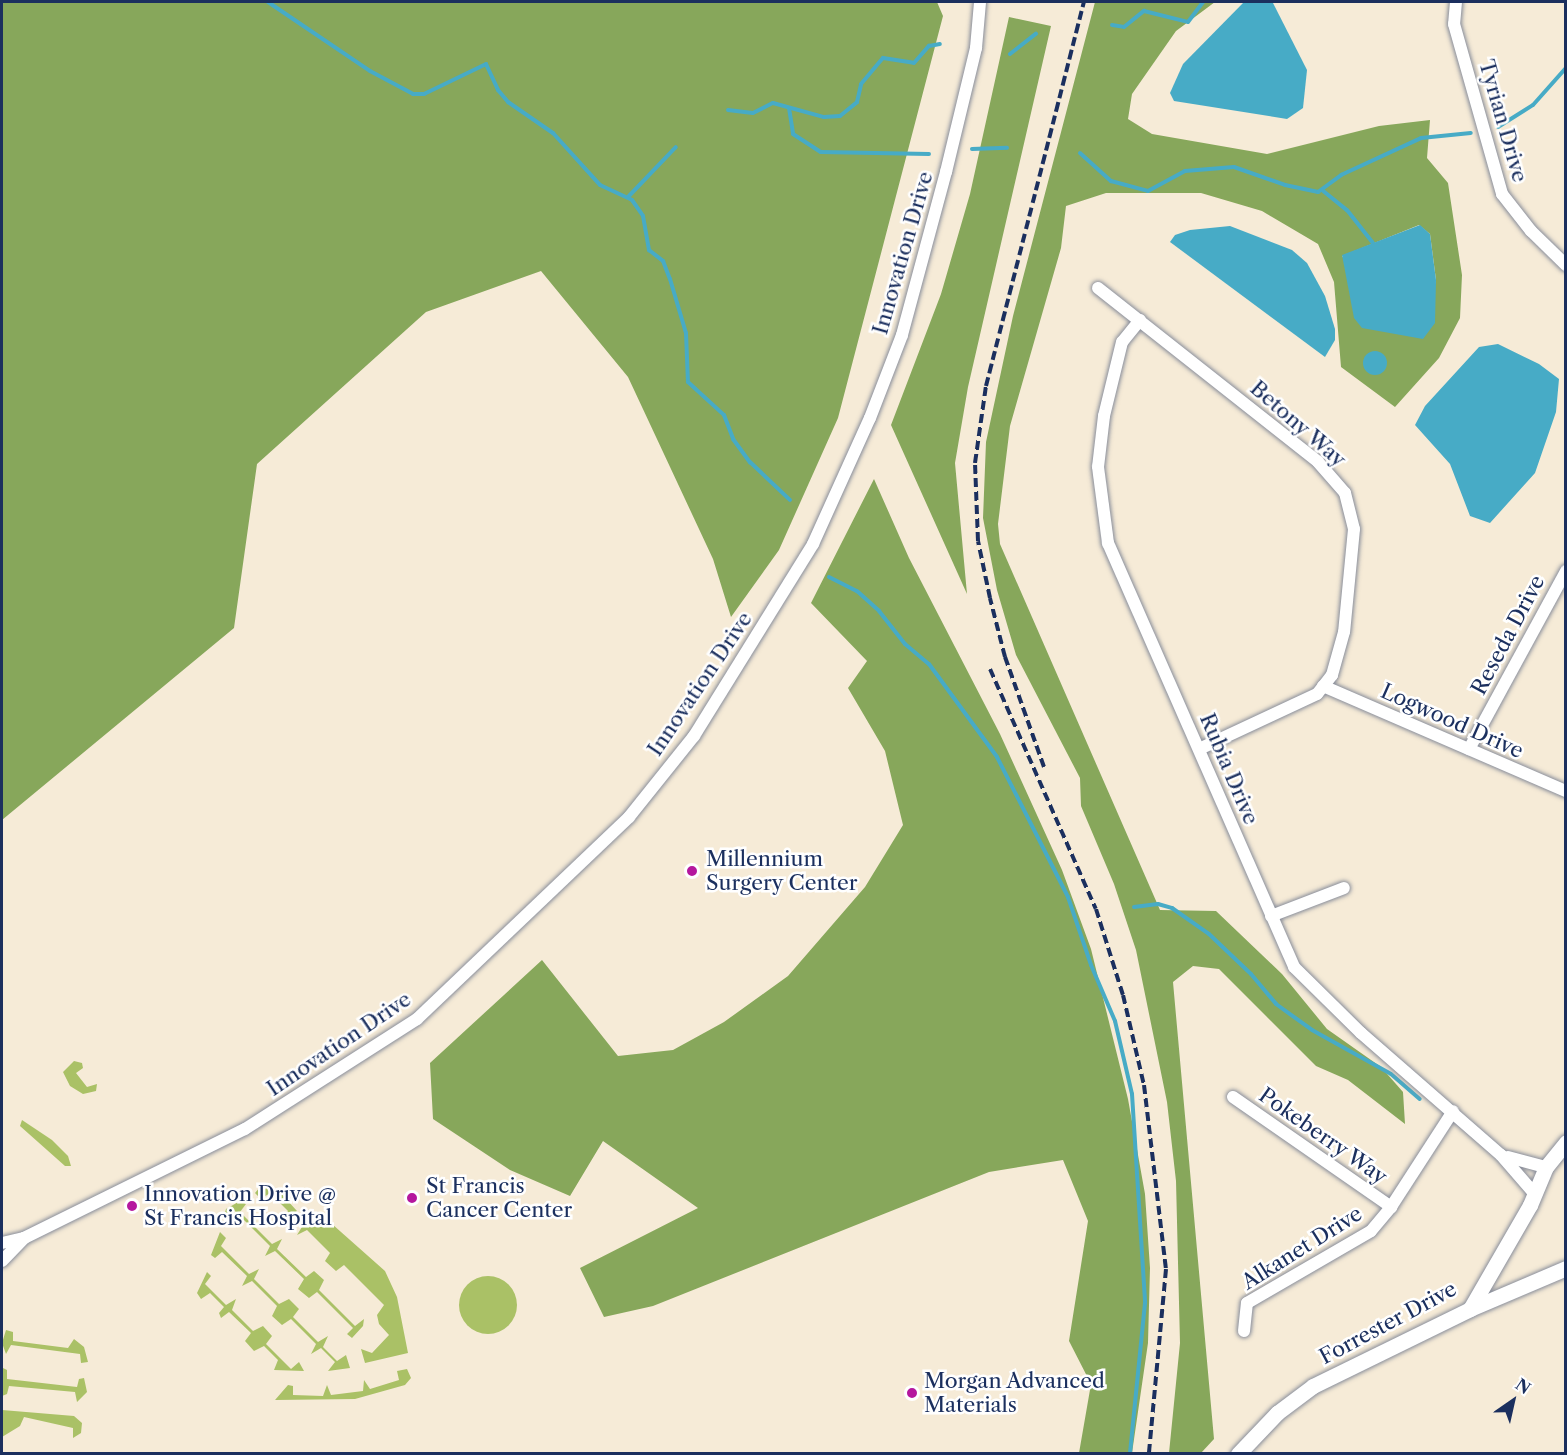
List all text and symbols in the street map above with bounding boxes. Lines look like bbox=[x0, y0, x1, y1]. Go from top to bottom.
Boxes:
street label: Tyrian Drive bbox=[1473, 57, 1533, 185]
street label: Innovation Drive bbox=[868, 169, 938, 337]
street label: Betony Way bbox=[1244, 375, 1352, 473]
street label: Reseda Drive bbox=[1466, 571, 1550, 699]
street label: Innovation Drive bbox=[642, 607, 758, 761]
street label: Logwood Drive bbox=[1377, 678, 1527, 764]
street label: Rubia Drive bbox=[1194, 709, 1264, 829]
place label: Millennium Surgery Center bbox=[706, 846, 858, 896]
marker: Millennium Surgery Center bbox=[683, 862, 701, 880]
street label: Innovation Drive bbox=[262, 986, 416, 1102]
street label: Pokeberry Way bbox=[1253, 1082, 1393, 1190]
place label: St Francis Cancer Center bbox=[426, 1173, 573, 1223]
place label: Innovation Drive @ St Francis Hospital bbox=[144, 1181, 336, 1231]
marker: St Francis Cancer Center bbox=[403, 1189, 421, 1207]
marker: Innovation Drive @ St Francis Hospital bbox=[125, 1199, 139, 1213]
street label: Alkanet Drive bbox=[1237, 1201, 1367, 1295]
street label: Forrester Drive bbox=[1315, 1276, 1461, 1370]
place label: Morgan Advanced Materials bbox=[924, 1368, 1106, 1418]
north arrow bbox=[1483, 1371, 1543, 1431]
text: N bbox=[1512, 1374, 1534, 1398]
marker: Morgan Advanced Materials bbox=[905, 1386, 919, 1400]

